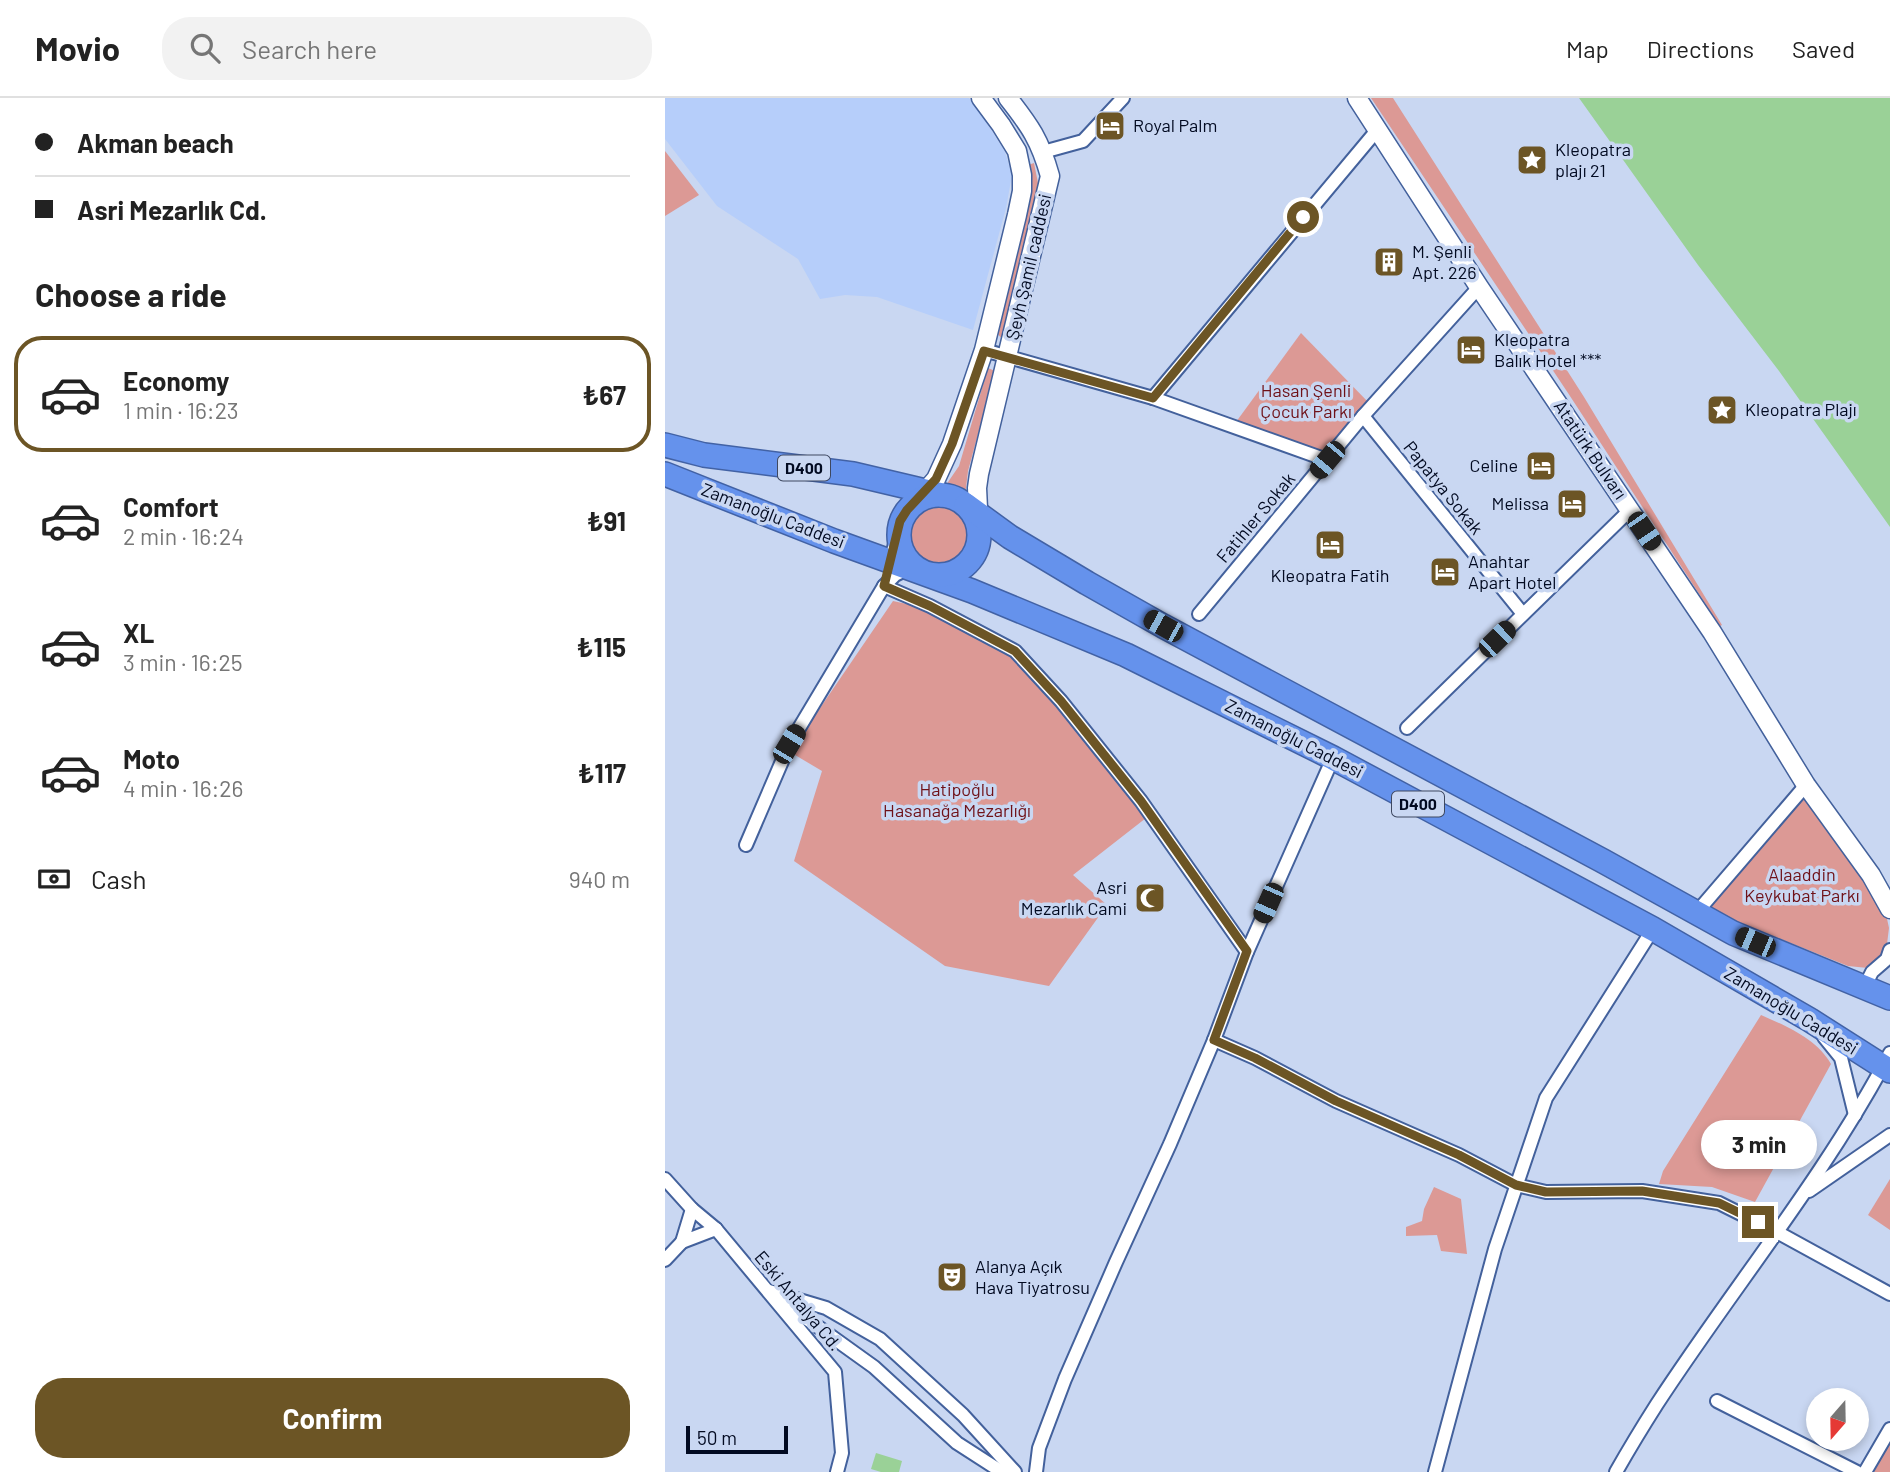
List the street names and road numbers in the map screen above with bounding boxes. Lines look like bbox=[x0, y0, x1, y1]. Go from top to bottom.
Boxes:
street label: Şeyh Şamil caddesi bbox=[1001, 192, 1056, 342]
street label: Atatürk Bulvarı bbox=[1550, 396, 1632, 503]
street label: Papatya Sokak bbox=[1399, 436, 1488, 538]
road number: D400 bbox=[778, 456, 830, 480]
street label: Fatihler Sokak bbox=[1211, 468, 1299, 567]
street label: Zamanoğlu Caddesi bbox=[699, 478, 848, 553]
street label: Zamanoğlu Caddesi bbox=[1222, 694, 1367, 782]
road number: D400 bbox=[1392, 792, 1444, 817]
street label: Zamanoğlu Caddesi bbox=[1721, 962, 1862, 1059]
street label: Eski Antalya Cd. bbox=[751, 1246, 847, 1355]

